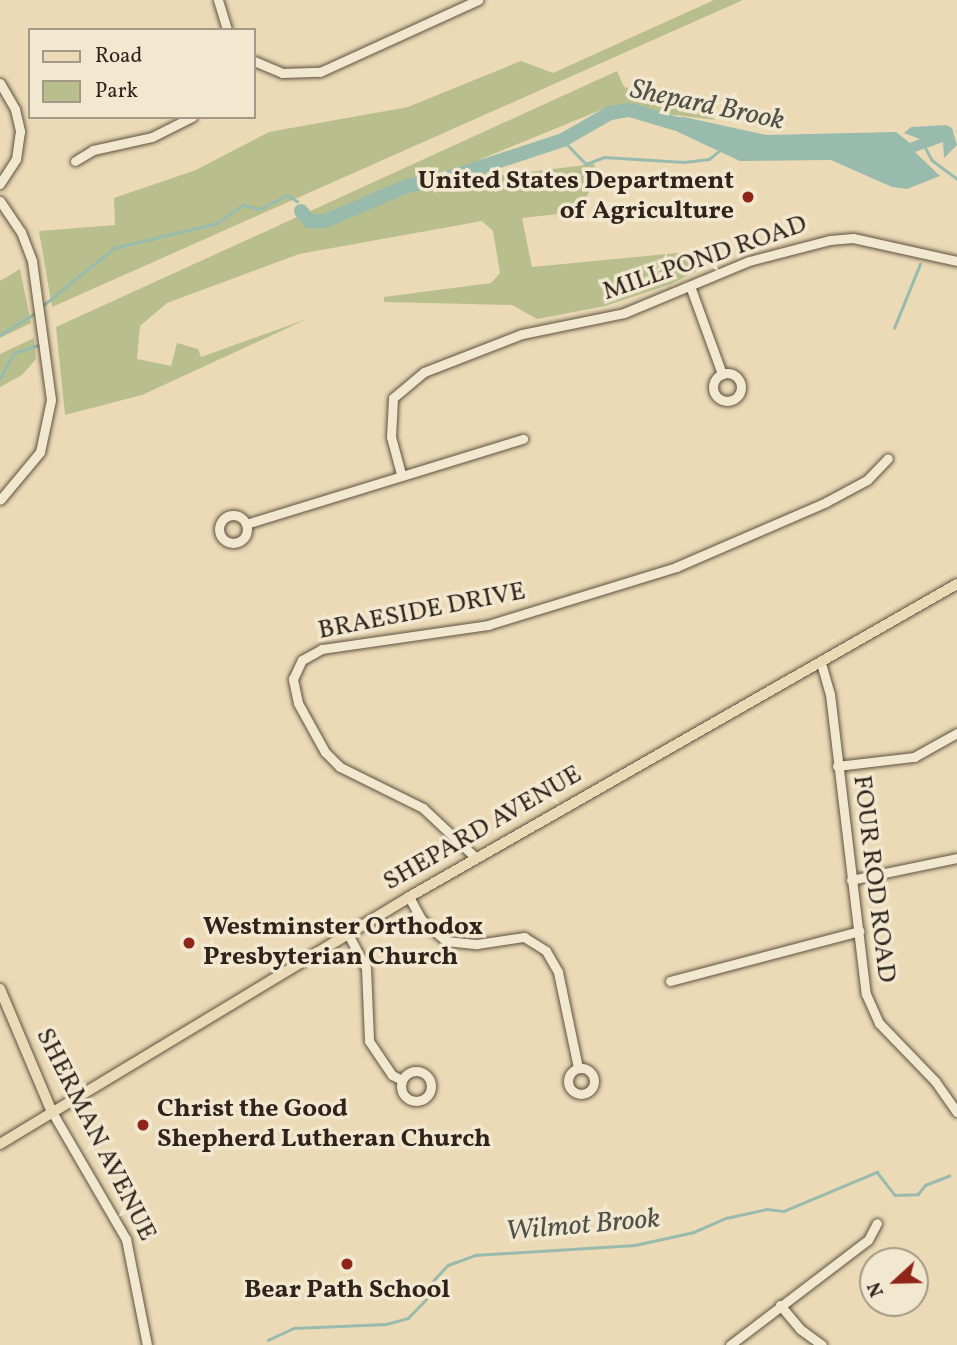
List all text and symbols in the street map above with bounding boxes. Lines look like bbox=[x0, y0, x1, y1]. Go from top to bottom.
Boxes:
legend bbox=[28, 28, 256, 119]
text: Road bbox=[95, 42, 142, 71]
water label: Shepard Brook bbox=[627, 73, 787, 139]
text: Park bbox=[95, 77, 138, 106]
place label: United States Department of Agriculture bbox=[418, 166, 734, 228]
marker: United States Department of Agriculture bbox=[740, 189, 756, 205]
street label: MILLPOND ROAD bbox=[599, 209, 811, 309]
street label: BRAESIDE DRIVE bbox=[316, 577, 528, 647]
street label: SHEPARD AVENUE bbox=[378, 759, 588, 899]
street label: FOUR ROD ROAD bbox=[845, 774, 901, 984]
place label: Westminster Orthodox Presbyterian Church bbox=[203, 912, 483, 974]
marker: Westminster Orthodox Presbyterian Church bbox=[181, 935, 197, 951]
street label: SHERMAN AVENUE bbox=[28, 1023, 162, 1247]
place label: Christ the Good Shepherd Lutheran Church bbox=[157, 1094, 491, 1156]
marker: Christ the Good Shepherd Lutheran Church bbox=[135, 1117, 151, 1133]
water label: Wilmot Brook bbox=[504, 1203, 662, 1249]
north arrow bbox=[859, 1247, 929, 1317]
marker: Bear Path School bbox=[339, 1256, 355, 1272]
place label: Bear Path School bbox=[244, 1275, 450, 1307]
text: N bbox=[862, 1278, 891, 1300]

